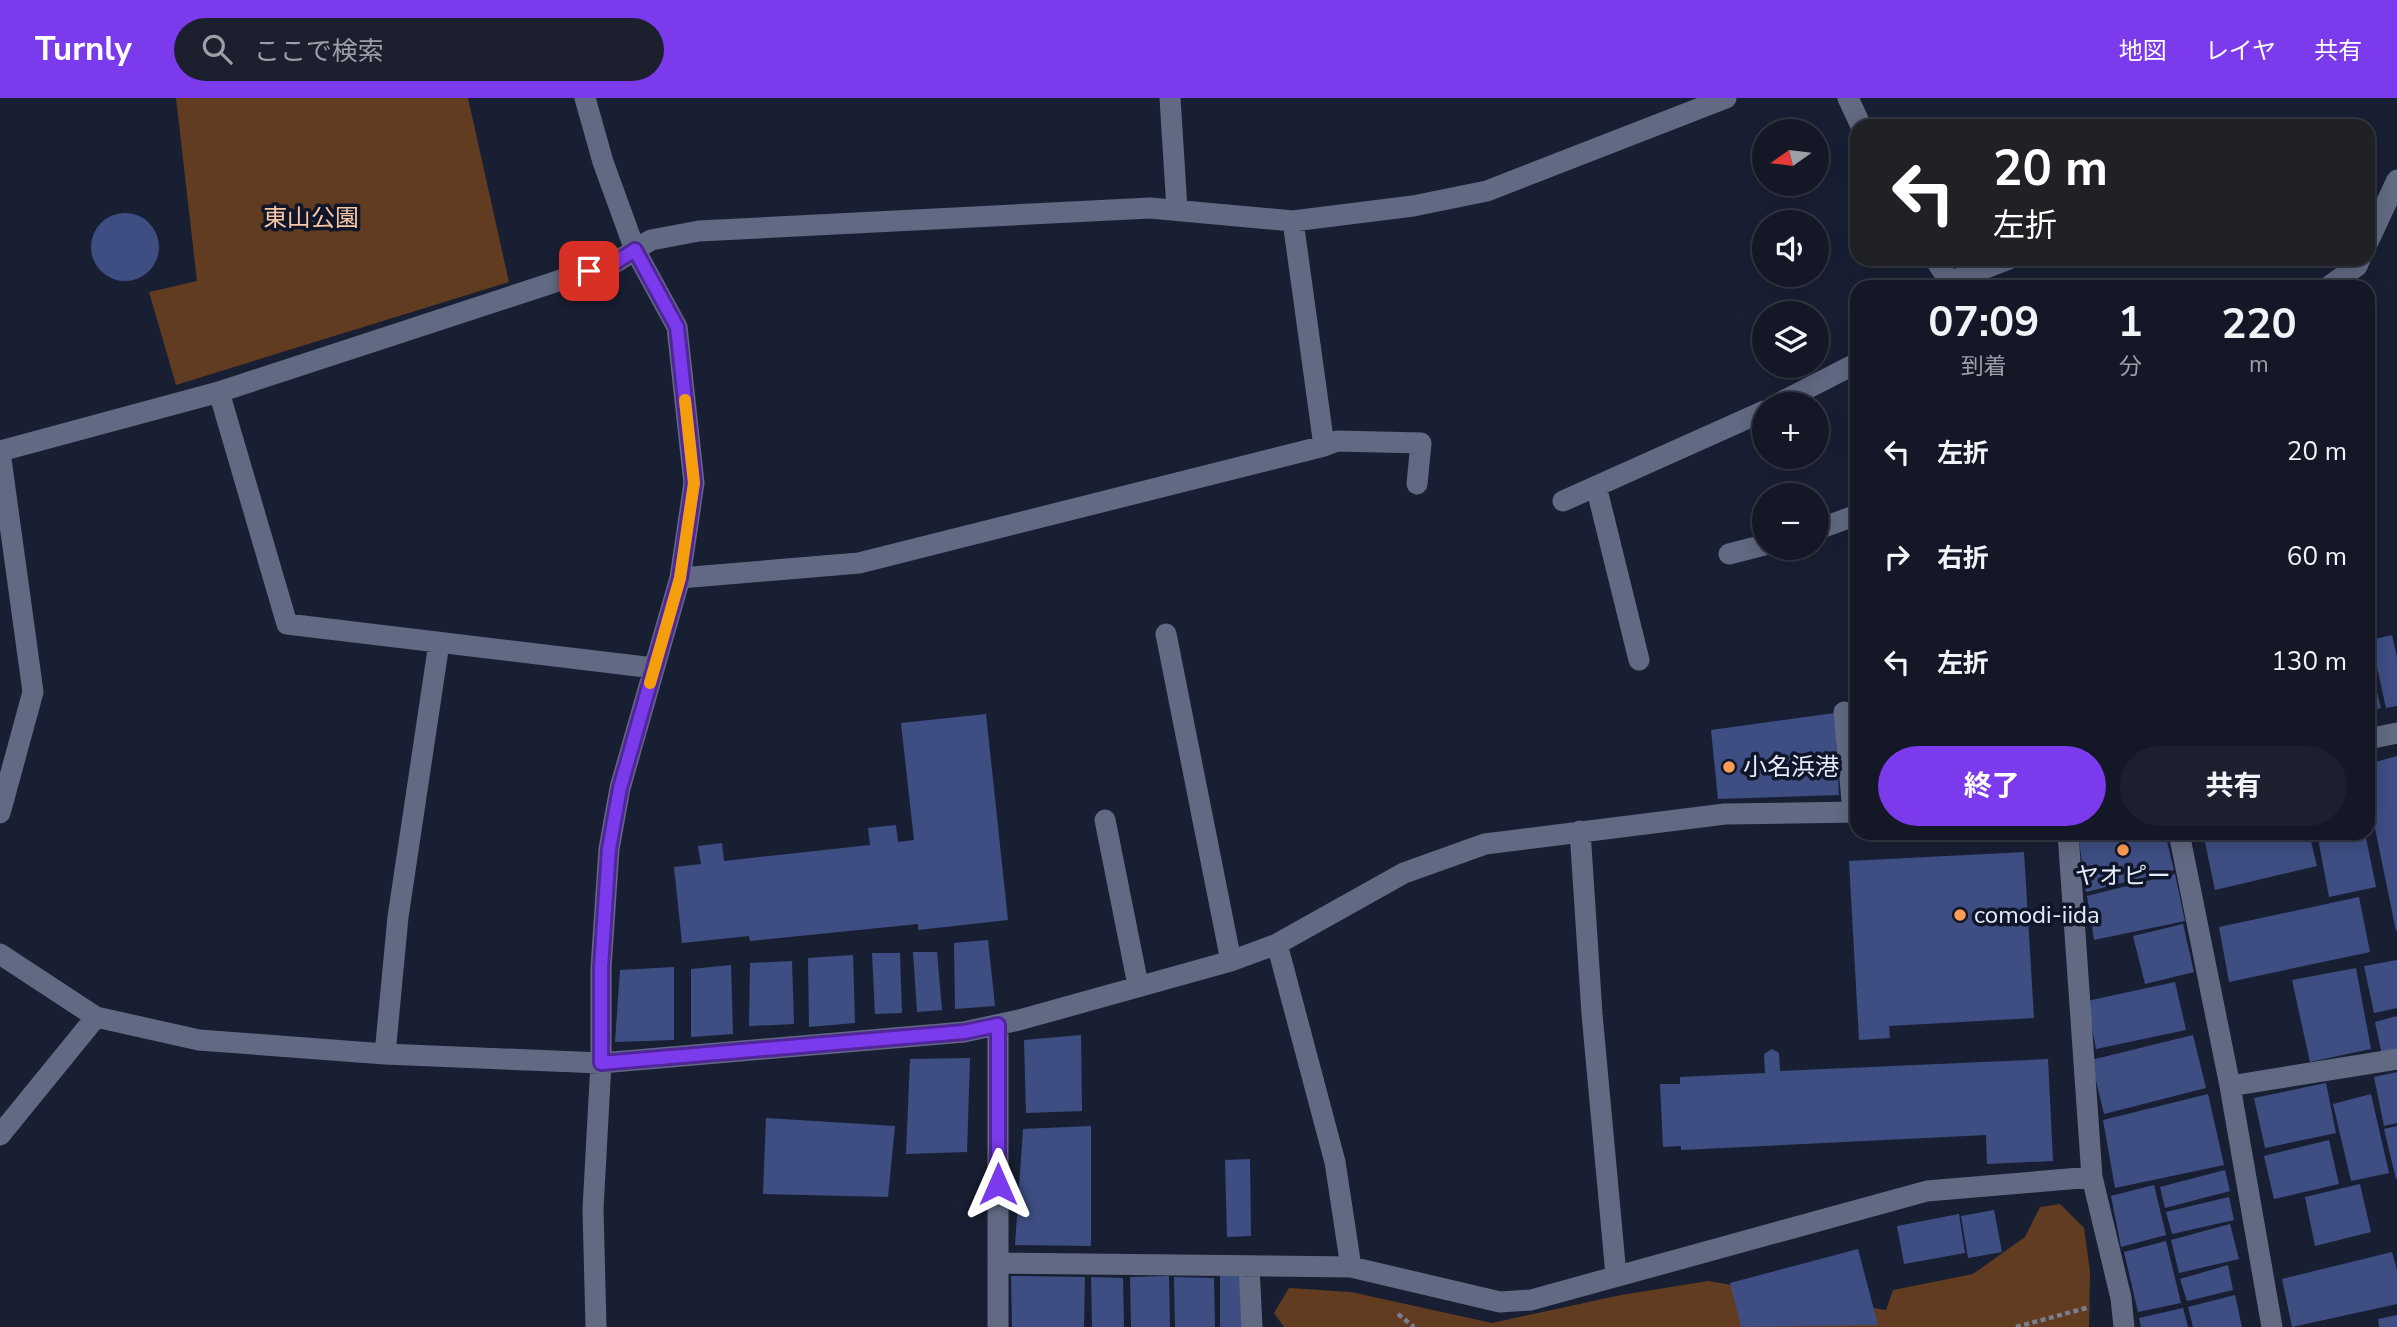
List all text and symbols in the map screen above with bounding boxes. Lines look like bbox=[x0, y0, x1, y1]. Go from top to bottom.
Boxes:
search box bbox=[174, 18, 664, 81]
text: Turnly bbox=[35, 27, 132, 72]
icon: search bbox=[198, 30, 236, 68]
text: ここで検索 bbox=[254, 34, 384, 69]
text: 地図 bbox=[2119, 35, 2167, 67]
text: レイヤ bbox=[2205, 35, 2276, 67]
text: 共有 bbox=[2314, 35, 2362, 67]
north arrow bbox=[1752, 119, 1829, 196]
map controls bbox=[1752, 119, 1829, 560]
text: 20 m bbox=[1993, 135, 2108, 202]
icon: left bbox=[1878, 147, 1969, 238]
park label: 東山公園 bbox=[263, 202, 359, 234]
text: 左折 bbox=[1993, 204, 2057, 247]
button: sound bbox=[1752, 210, 1829, 287]
pin bbox=[559, 241, 619, 301]
icon: arrive bbox=[570, 252, 608, 290]
text: 07:09 bbox=[1928, 294, 2039, 351]
text: 1 bbox=[2118, 294, 2143, 351]
text: 220 bbox=[2221, 296, 2297, 353]
button: layers bbox=[1752, 301, 1829, 378]
text: m bbox=[2249, 349, 2269, 380]
text: 到着 bbox=[1961, 351, 2007, 382]
text: 分 bbox=[2119, 351, 2142, 382]
button: + bbox=[1752, 392, 1829, 469]
icon: left bbox=[1878, 433, 1916, 471]
text: 20 m bbox=[2287, 434, 2347, 469]
text: 左折 bbox=[1937, 436, 1989, 471]
button: − bbox=[1752, 483, 1829, 560]
icon: right bbox=[1878, 538, 1916, 576]
text: 60 m bbox=[2287, 539, 2347, 574]
text: 右折 bbox=[1937, 541, 1989, 576]
icon: left bbox=[1878, 643, 1916, 681]
text: 130 m bbox=[2271, 644, 2347, 679]
text: 左折 bbox=[1937, 646, 1989, 681]
button: 終了 bbox=[1878, 746, 2106, 826]
button: 共有 bbox=[2120, 746, 2347, 826]
place label: 小名浜港 bbox=[1743, 751, 1839, 783]
marker: 小名浜港 bbox=[1721, 759, 1737, 775]
marker: ヤオピー bbox=[2115, 842, 2131, 858]
place label: ヤオピー bbox=[2075, 860, 2171, 892]
place label: comodi-iida bbox=[1974, 899, 2100, 931]
marker: comodi-iida bbox=[1952, 907, 1968, 923]
position arrow bbox=[961, 1147, 1035, 1221]

